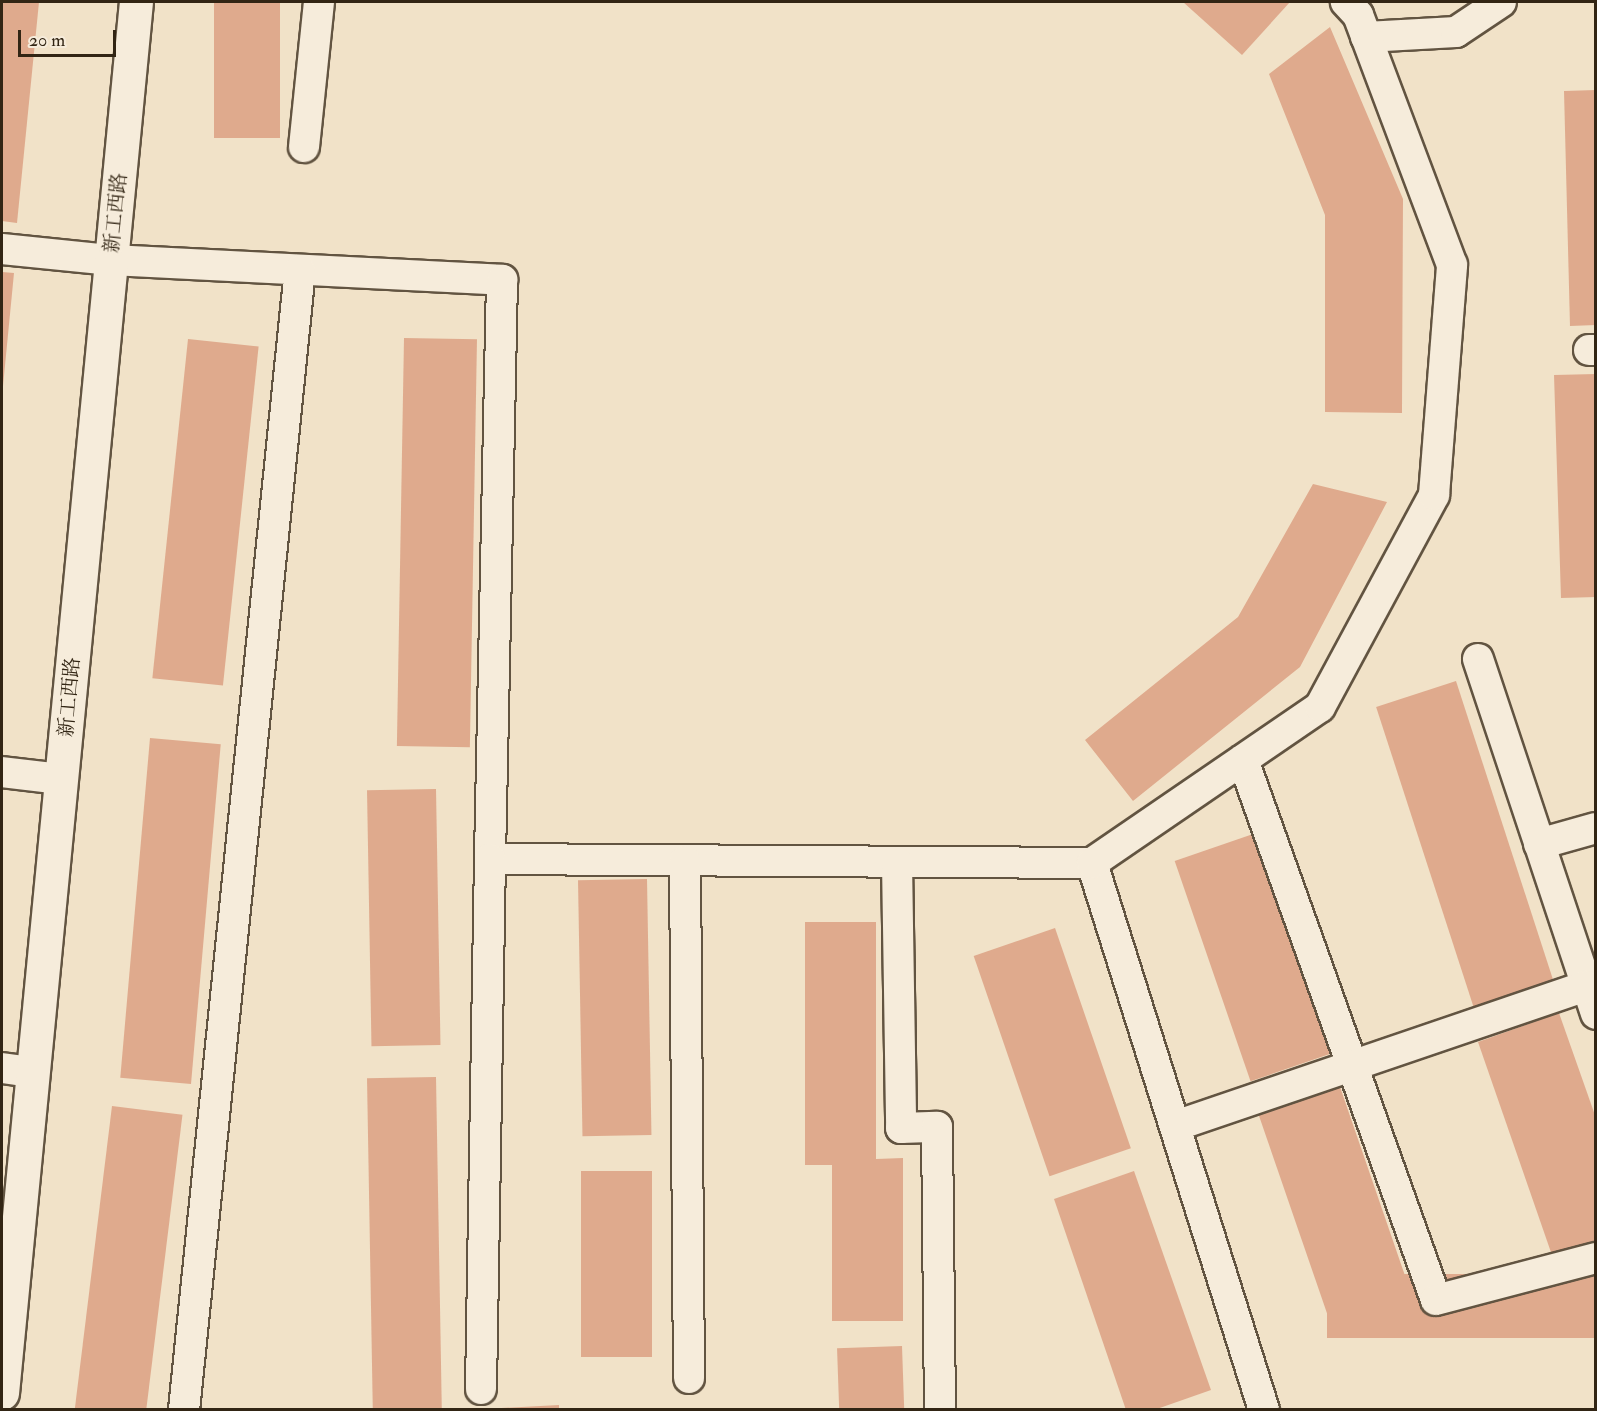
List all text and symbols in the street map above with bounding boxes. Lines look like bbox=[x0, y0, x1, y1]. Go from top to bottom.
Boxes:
scale bar bbox=[21, 18, 118, 56]
text: 20 m bbox=[29, 29, 65, 52]
street label: 新工西路 bbox=[99, 172, 131, 254]
street label: 新工西路 bbox=[54, 656, 84, 738]

